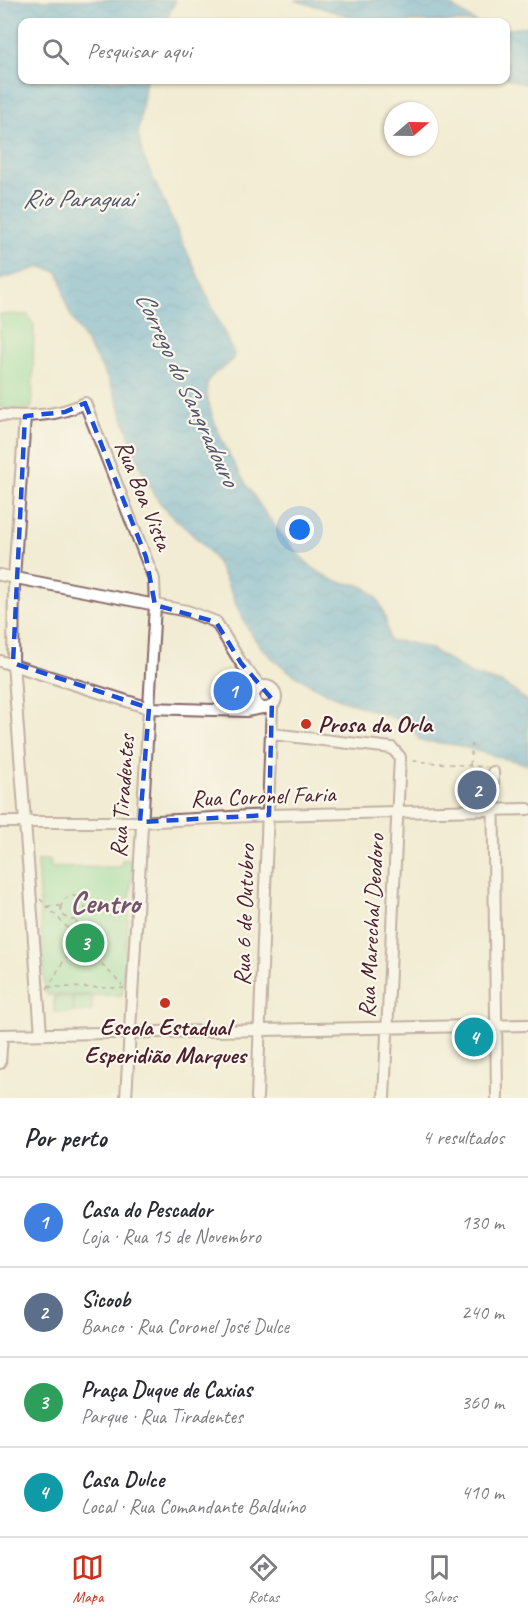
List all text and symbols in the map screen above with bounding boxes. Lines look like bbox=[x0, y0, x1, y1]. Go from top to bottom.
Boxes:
search box bbox=[18, 18, 510, 84]
icon: search bbox=[39, 35, 72, 68]
text: Pesquisar aqui bbox=[87, 37, 192, 65]
north arrow bbox=[384, 102, 438, 156]
water label: Rio Paraguai bbox=[23, 182, 140, 215]
water label: Corrego do Sangradouro bbox=[128, 286, 249, 494]
street label: Rua Boa Vista bbox=[108, 436, 180, 556]
your location bbox=[285, 515, 314, 544]
pin: 1 bbox=[214, 668, 252, 714]
place label: Prosa da Orla bbox=[318, 709, 434, 739]
marker: Prosa da Orla bbox=[299, 717, 313, 731]
street label: Rua Tiradentes bbox=[103, 732, 141, 858]
pin: 2 bbox=[458, 768, 496, 812]
street label: Rua Coronel Faria bbox=[190, 778, 337, 814]
street label: Rua Marechal Deodoro bbox=[351, 832, 391, 1019]
street label: Rua 6 de Outubro bbox=[227, 842, 262, 986]
district label: Centro bbox=[70, 884, 143, 922]
pin: 3 bbox=[66, 920, 104, 966]
marker: Escola Estadual Esperidião Marques bbox=[158, 996, 172, 1010]
place label: Escola Estadual Esperidião Marques bbox=[84, 1012, 248, 1070]
pin: 4 bbox=[454, 1014, 494, 1060]
text: Por perto bbox=[24, 1121, 106, 1154]
text: 4 resultados bbox=[422, 1125, 504, 1150]
text: Casa do Pescador bbox=[81, 1196, 212, 1224]
text: 1 bbox=[39, 1210, 48, 1235]
text: 130 m bbox=[461, 1210, 504, 1235]
text: Loja · Rua 15 de Novembro bbox=[81, 1224, 261, 1249]
text: Sicoob bbox=[81, 1286, 130, 1314]
text: 2 bbox=[39, 1300, 48, 1325]
text: 240 m bbox=[461, 1300, 504, 1325]
text: Banco · Rua Coronel José Dulce bbox=[81, 1314, 289, 1339]
text: Praça Duque de Caxias bbox=[81, 1376, 252, 1404]
text: 3 bbox=[39, 1390, 48, 1415]
text: 360 m bbox=[461, 1390, 504, 1415]
text: Parque · Rua Tiradentes bbox=[81, 1404, 243, 1429]
text: Casa Dulce bbox=[81, 1466, 164, 1494]
text: 4 bbox=[39, 1480, 48, 1505]
text: 410 m bbox=[461, 1480, 504, 1505]
text: Local · Rua Comandante Balduíno bbox=[81, 1494, 305, 1519]
tab: Mapa bbox=[71, 1551, 104, 1607]
tab: Rotas bbox=[247, 1551, 280, 1607]
tab: Salvos bbox=[423, 1551, 457, 1607]

